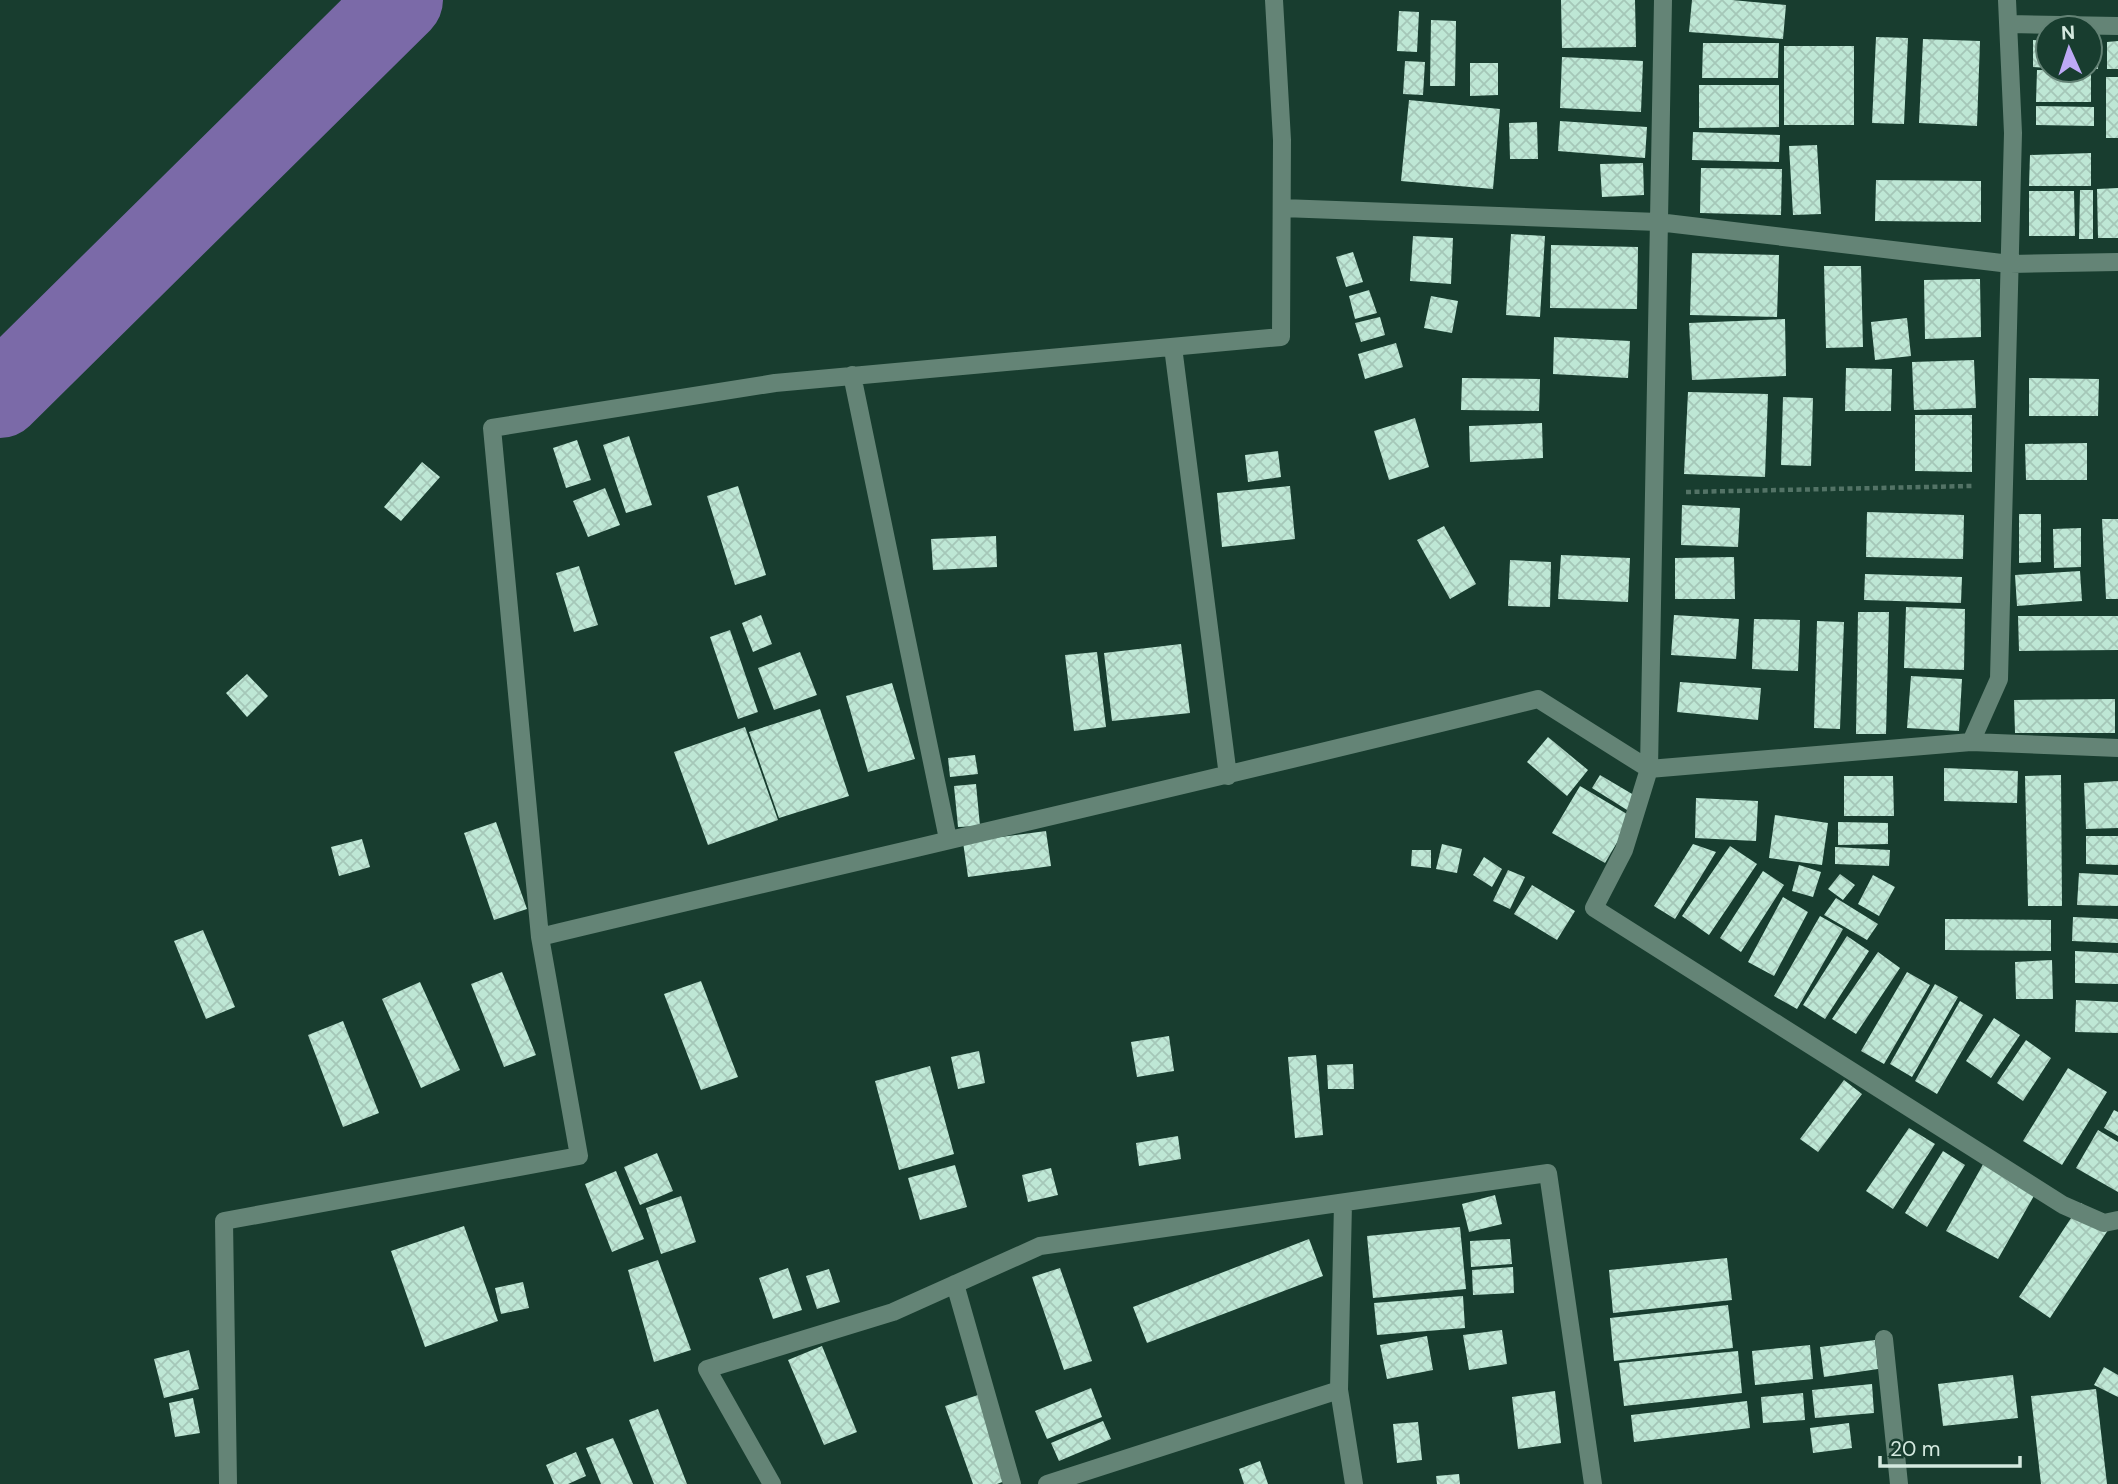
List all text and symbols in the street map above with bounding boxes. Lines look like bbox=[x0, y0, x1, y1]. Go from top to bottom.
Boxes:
north arrow bbox=[2034, 14, 2104, 84]
text: N bbox=[2061, 20, 2076, 45]
scale bar bbox=[1880, 1424, 2020, 1468]
text: 20 m bbox=[1890, 1435, 1941, 1463]

